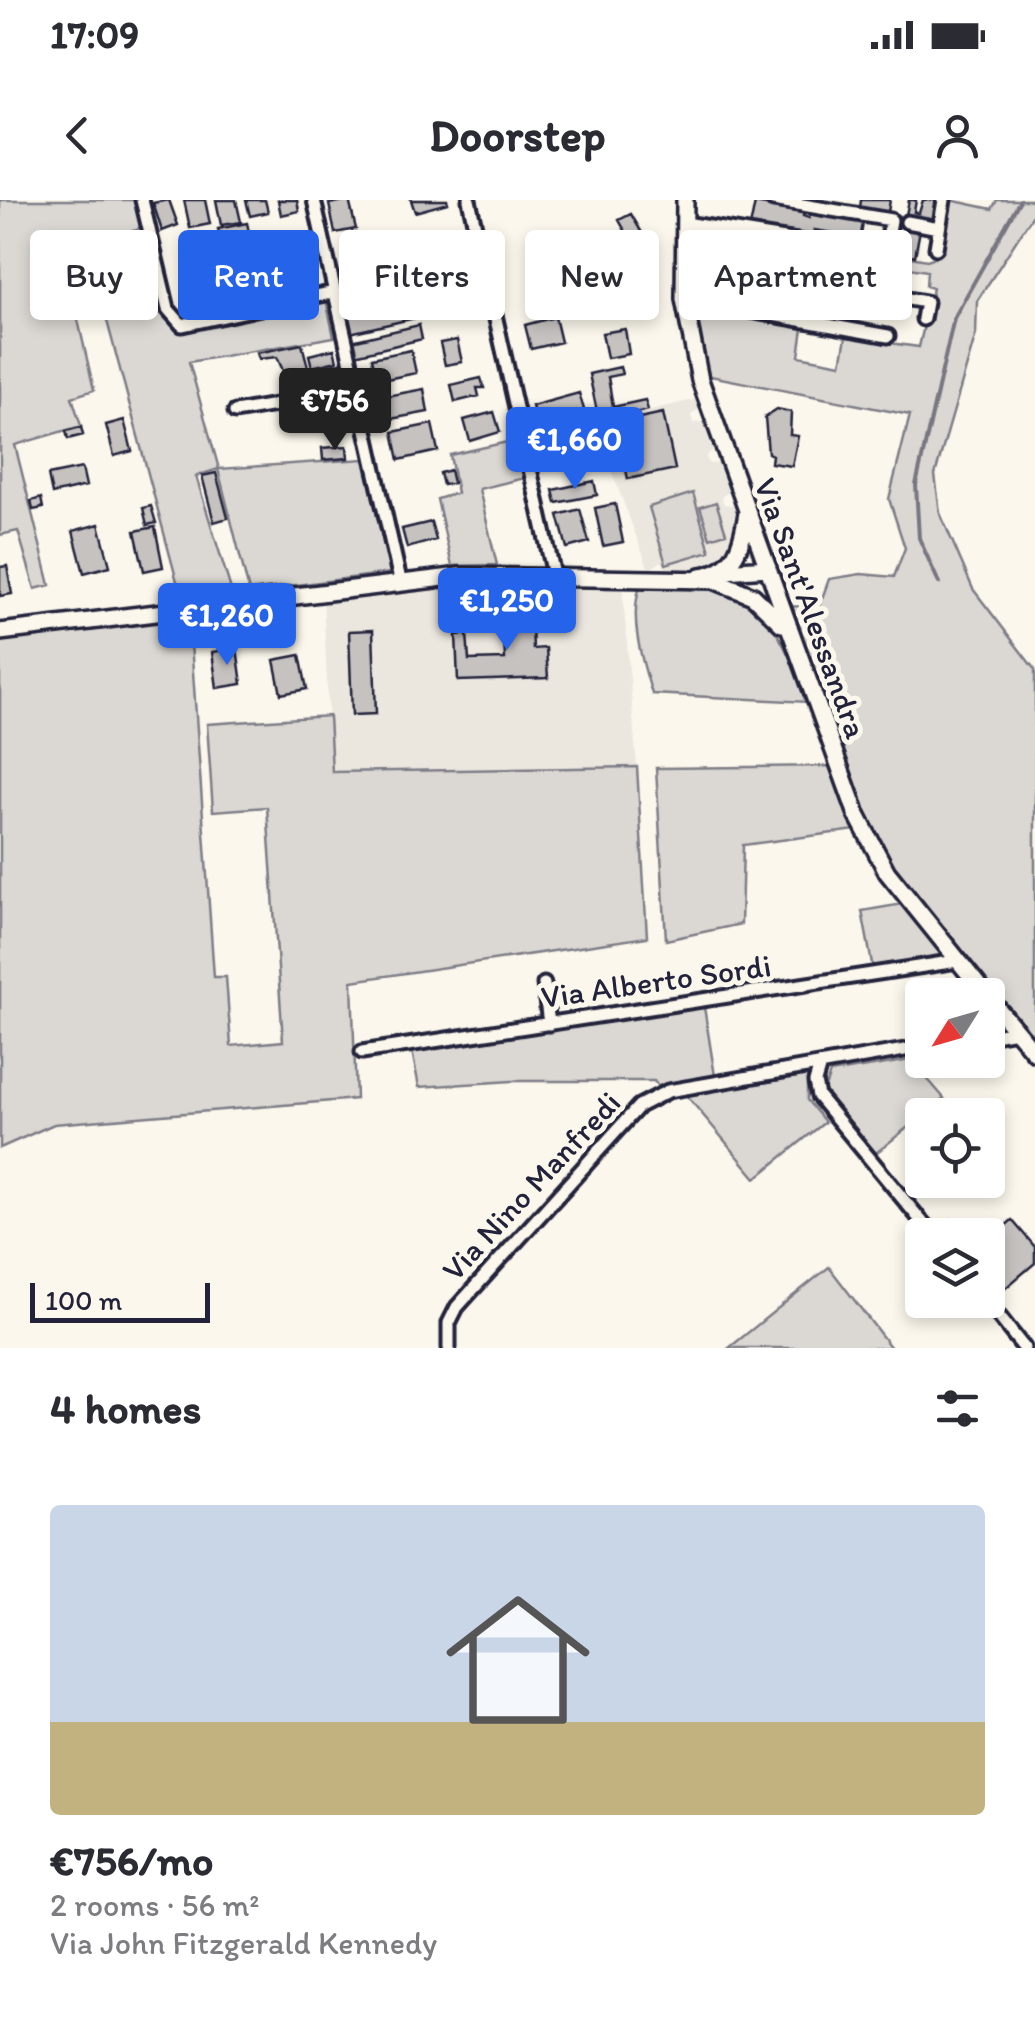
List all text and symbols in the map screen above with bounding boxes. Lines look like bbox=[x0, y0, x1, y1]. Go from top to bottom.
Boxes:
text: 17:09 bbox=[50, 12, 139, 58]
icon: back bbox=[50, 108, 105, 163]
text: Doorstep bbox=[430, 108, 606, 162]
icon: person bbox=[930, 108, 985, 163]
chip: Buy bbox=[30, 230, 158, 320]
chip: Rent bbox=[178, 230, 319, 320]
chip: Filters bbox=[339, 230, 505, 320]
chip: New bbox=[525, 230, 659, 320]
chip: Apartment bbox=[679, 230, 912, 320]
pin: €756 bbox=[276, 368, 394, 453]
text: €756 bbox=[301, 381, 369, 419]
pin: €1,660 bbox=[494, 407, 656, 492]
text: €1,660 bbox=[528, 420, 622, 458]
street label: Via Sant'Alessandra bbox=[746, 473, 876, 744]
pin: €1,250 bbox=[426, 568, 588, 653]
text: €1,250 bbox=[460, 581, 554, 619]
pin: €1,260 bbox=[146, 583, 308, 668]
text: €1,260 bbox=[180, 596, 274, 634]
street label: Via Alberto Sordi bbox=[539, 946, 773, 1016]
north arrow bbox=[905, 978, 1005, 1078]
map controls bbox=[905, 978, 1005, 1318]
street label: Via Nino Manfredi bbox=[434, 1084, 628, 1288]
button: locate bbox=[905, 1098, 1005, 1198]
button: layers bbox=[905, 1218, 1005, 1318]
scale bar bbox=[30, 1278, 210, 1322]
text: 100 m bbox=[45, 1283, 122, 1317]
icon: filters bbox=[930, 1381, 985, 1436]
text: 4 homes bbox=[50, 1383, 201, 1434]
icon: home bbox=[428, 1570, 608, 1750]
text: €756/mo bbox=[50, 1835, 213, 1886]
text: 2 rooms · 56 m² bbox=[50, 1886, 259, 1924]
text: Via John Fitzgerald Kennedy bbox=[50, 1924, 437, 1962]

